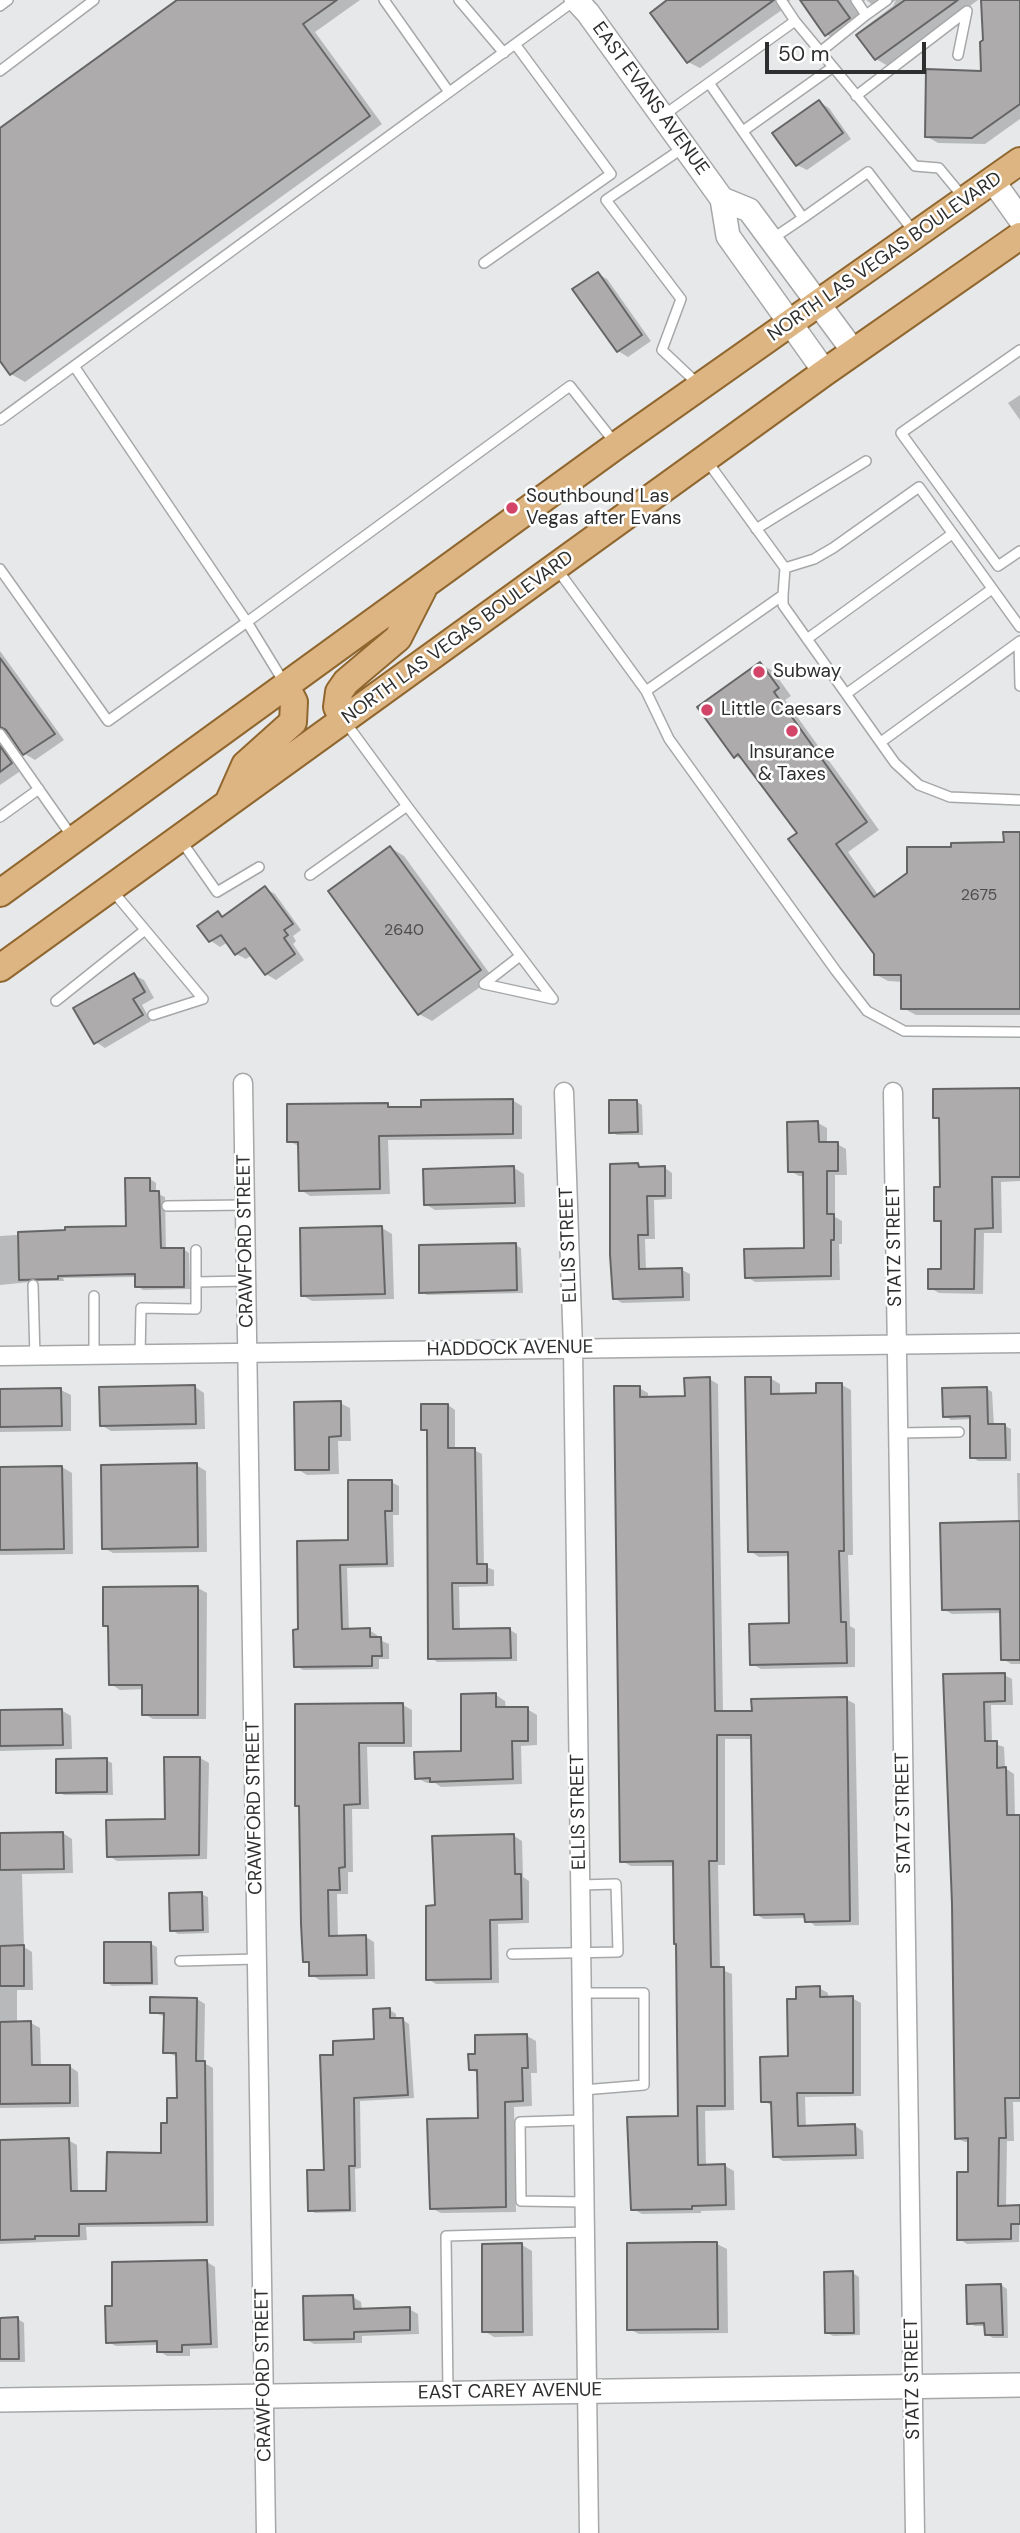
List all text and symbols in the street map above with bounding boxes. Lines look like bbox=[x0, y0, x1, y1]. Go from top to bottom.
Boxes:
street label: EAST EVANS AVENUE bbox=[587, 18, 713, 180]
scale bar bbox=[768, 28, 929, 72]
text: 50 m bbox=[778, 40, 829, 68]
street label: NORTH LAS VEGAS BOULEVARD bbox=[764, 167, 1006, 347]
place label: Southbound Las Vegas after Evans bbox=[526, 486, 682, 530]
marker: Southbound Las Vegas after Evans bbox=[504, 500, 520, 516]
street label: NORTH LAS VEGAS BOULEVARD bbox=[338, 546, 578, 730]
place label: Subway bbox=[773, 661, 841, 683]
marker: Subway bbox=[751, 664, 767, 680]
place label: Little Caesars bbox=[721, 699, 842, 721]
marker: Little Caesars bbox=[699, 702, 715, 718]
marker: Insurance & Taxes bbox=[784, 723, 800, 739]
place label: Insurance & Taxes bbox=[749, 742, 835, 786]
house number: 2675 bbox=[961, 886, 997, 906]
house number: 2640 bbox=[384, 921, 424, 941]
street label: CRAWFORD STREET bbox=[233, 1154, 259, 1328]
street label: STATZ STREET bbox=[883, 1185, 907, 1307]
street label: ELLIS STREET bbox=[556, 1187, 582, 1303]
street label: HADDOCK AVENUE bbox=[426, 1336, 594, 1362]
street label: CRAWFORD STREET bbox=[242, 1721, 268, 1895]
street label: STATZ STREET bbox=[892, 1752, 916, 1874]
street label: ELLIS STREET bbox=[567, 1754, 591, 1870]
street label: CRAWFORD STREET bbox=[251, 2288, 277, 2462]
street label: STATZ STREET bbox=[901, 2318, 925, 2440]
street label: EAST CAREY AVENUE bbox=[418, 2379, 602, 2405]

